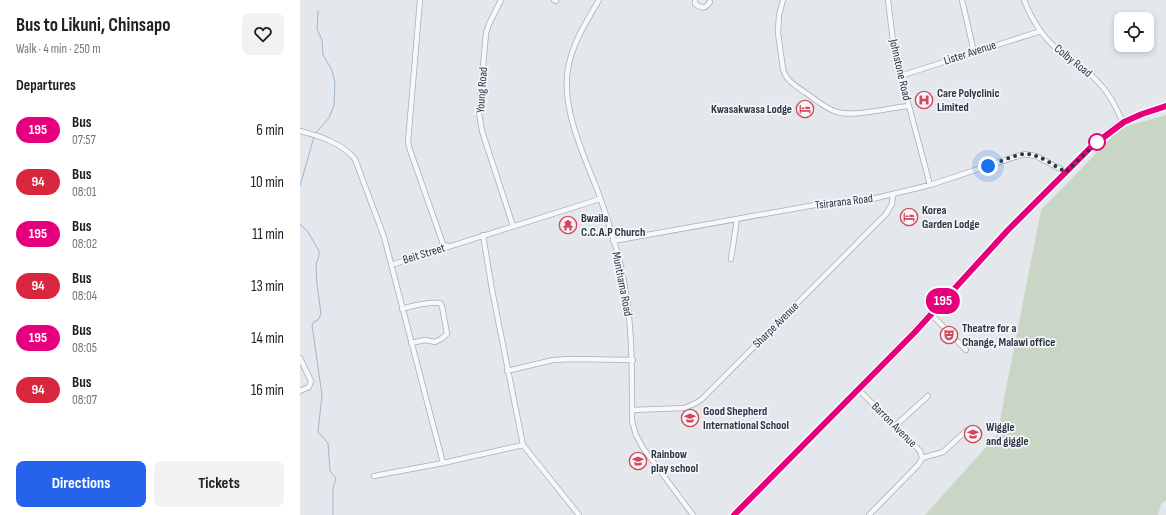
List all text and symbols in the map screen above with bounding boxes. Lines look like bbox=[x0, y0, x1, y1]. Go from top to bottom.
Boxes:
map controls bbox=[1114, 12, 1154, 52]
button: locate bbox=[1114, 12, 1154, 52]
button: heart bbox=[242, 13, 284, 55]
text: Bus to Likuni, Chinsapo bbox=[16, 14, 170, 37]
street label: Johnstone Road bbox=[885, 37, 914, 102]
street label: Lister Avenue bbox=[942, 37, 998, 68]
text: Walk · 4 min · 250 m bbox=[16, 41, 101, 57]
street label: Colby Road bbox=[1051, 41, 1095, 81]
street label: Young Road bbox=[473, 66, 491, 114]
text: Departures bbox=[16, 76, 76, 95]
place label: Care Polyclinic Limited bbox=[937, 86, 999, 115]
hospital icon: Care Polyclinic Limited bbox=[914, 90, 934, 110]
hotel icon: Kwasakwasa Lodge bbox=[795, 99, 815, 119]
place label: Kwasakwasa Lodge bbox=[711, 102, 792, 117]
text: Bus bbox=[72, 113, 91, 132]
text: 195 bbox=[29, 121, 47, 138]
text: 6 min bbox=[256, 121, 284, 140]
text: 07:57 bbox=[72, 132, 96, 148]
unlabelled marker bbox=[1088, 133, 1106, 151]
your location bbox=[978, 156, 998, 176]
text: Bus bbox=[72, 165, 91, 184]
text: 94 bbox=[31, 173, 45, 190]
text: 10 min bbox=[251, 173, 284, 192]
text: 08:01 bbox=[72, 184, 96, 200]
street label: Tsirarana Road bbox=[814, 191, 874, 213]
place label: Korea Garden Lodge bbox=[922, 203, 980, 232]
hotel icon: Korea Garden Lodge bbox=[899, 207, 919, 227]
place label: Bwaila C.C.A.P Church bbox=[581, 211, 645, 240]
temple icon: Bwaila C.C.A.P Church bbox=[558, 215, 578, 235]
text: Bus bbox=[72, 217, 91, 236]
text: 195 bbox=[29, 225, 47, 242]
text: 11 min bbox=[252, 225, 284, 244]
text: 08:02 bbox=[72, 236, 97, 252]
street label: Beit Street bbox=[401, 240, 447, 268]
street label: Munthama Road bbox=[608, 251, 636, 317]
text: Bus bbox=[72, 269, 91, 288]
text: 94 bbox=[31, 277, 45, 294]
text: 13 min bbox=[251, 277, 284, 296]
text: 08:04 bbox=[72, 288, 97, 304]
line badge: 195 bbox=[920, 288, 966, 314]
text: 195 bbox=[934, 292, 952, 309]
street label: Sharpe Avenue bbox=[750, 299, 802, 351]
text: Bus bbox=[72, 321, 91, 340]
place label: Theatre for a Change, Malawi office bbox=[962, 321, 1055, 350]
theatre icon: Theatre for a Change, Malawi office bbox=[939, 325, 959, 345]
text: 195 bbox=[29, 329, 47, 346]
text: 14 min bbox=[251, 329, 284, 348]
text: 08:05 bbox=[72, 340, 97, 356]
text: Bus bbox=[72, 373, 91, 392]
text: 94 bbox=[31, 381, 45, 398]
text: 16 min bbox=[251, 381, 284, 400]
text: 08:07 bbox=[72, 392, 97, 408]
street label: Barron Avenue bbox=[868, 399, 920, 451]
place label: Good Shepherd International School bbox=[703, 404, 789, 433]
school or university icon: Good Shepherd International School bbox=[680, 408, 700, 428]
place label: Wiggle and giggle bbox=[986, 420, 1029, 449]
school or university icon: Wiggle and giggle bbox=[963, 424, 983, 444]
place label: Rainbow play school bbox=[651, 447, 698, 476]
school or university icon: Rainbow play school bbox=[628, 451, 648, 471]
button: Directions bbox=[16, 461, 146, 507]
button: Tickets bbox=[154, 461, 284, 507]

